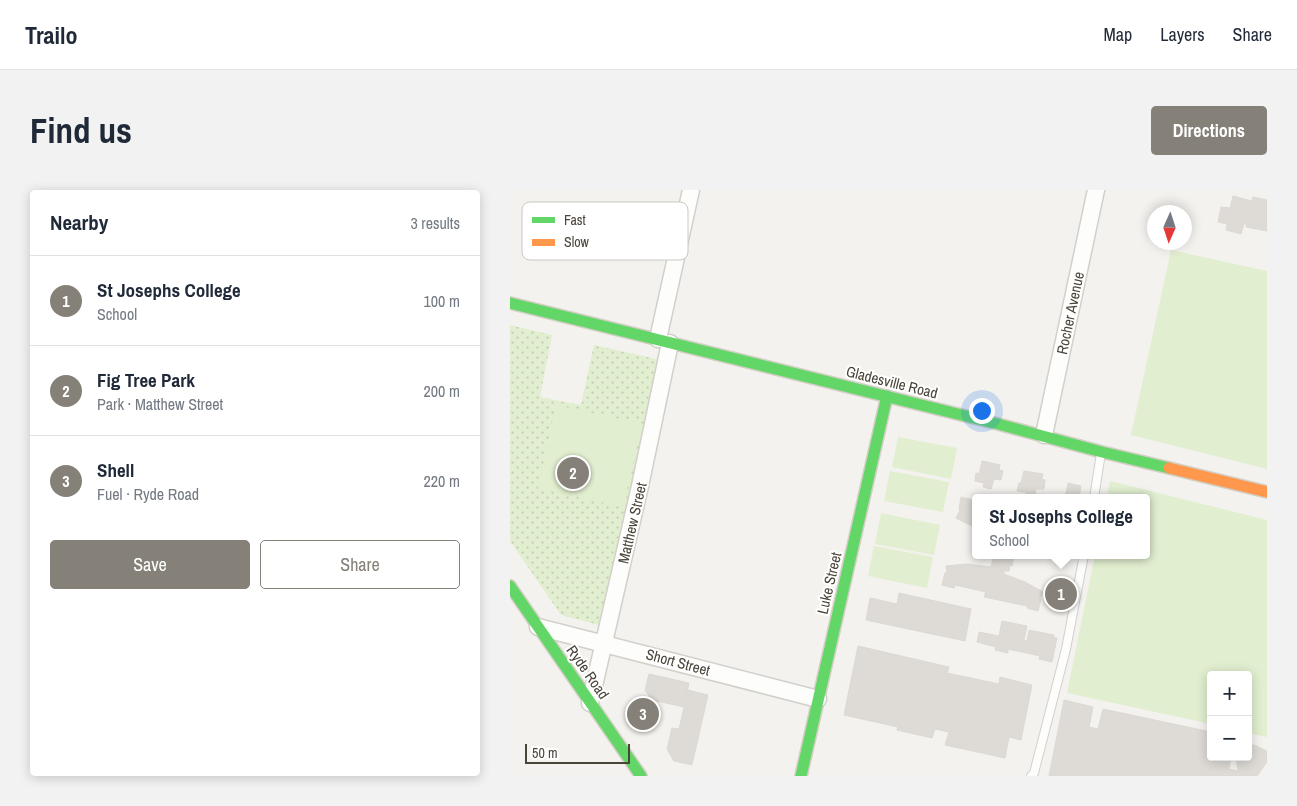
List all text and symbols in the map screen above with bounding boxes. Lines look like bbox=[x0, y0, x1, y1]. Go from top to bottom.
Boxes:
text: Trailo bbox=[25, 19, 78, 51]
text: Map bbox=[1104, 22, 1132, 47]
text: Layers bbox=[1160, 22, 1205, 47]
text: Share bbox=[1233, 22, 1272, 47]
button: Directions bbox=[1151, 106, 1267, 155]
text: Find us bbox=[30, 107, 132, 154]
legend bbox=[522, 202, 688, 260]
north arrow bbox=[1147, 205, 1192, 250]
text: Nearby bbox=[50, 208, 108, 237]
text: Fast bbox=[564, 211, 586, 229]
text: 3 results bbox=[410, 212, 460, 234]
text: Slow bbox=[564, 233, 590, 251]
street label: Rocher Avenue bbox=[1051, 270, 1089, 356]
text: St Josephs College bbox=[97, 277, 241, 303]
text: 1 bbox=[62, 290, 70, 312]
text: 100 m bbox=[424, 290, 460, 312]
text: School bbox=[97, 303, 137, 325]
street label: Gladesville Road bbox=[844, 360, 940, 404]
text: Fig Tree Park bbox=[97, 367, 195, 393]
text: 2 bbox=[62, 380, 70, 402]
text: 200 m bbox=[424, 380, 460, 402]
text: Park · Matthew Street bbox=[97, 393, 223, 415]
your location bbox=[969, 398, 995, 424]
pin: 2 bbox=[557, 454, 589, 492]
text: Shell bbox=[97, 457, 134, 483]
text: 3 bbox=[62, 470, 70, 492]
text: 220 m bbox=[424, 470, 460, 492]
street label: Matthew Street bbox=[612, 480, 652, 566]
text: Fuel · Ryde Road bbox=[97, 483, 199, 505]
popup bbox=[972, 494, 1150, 559]
text: St Josephs College bbox=[989, 503, 1133, 529]
text: School bbox=[989, 529, 1029, 551]
button: Save bbox=[50, 540, 250, 589]
button: Share bbox=[260, 540, 460, 589]
street label: Luke Street bbox=[812, 549, 846, 616]
pin: 1 bbox=[1045, 575, 1077, 613]
street label: Ryde Road bbox=[562, 641, 614, 703]
street label: Short Street bbox=[644, 643, 713, 681]
map controls bbox=[1207, 671, 1252, 761]
button: + bbox=[1207, 671, 1252, 716]
pin: 3 bbox=[627, 695, 659, 733]
button: − bbox=[1207, 716, 1252, 761]
scale bar bbox=[525, 741, 630, 764]
text: 50 m bbox=[532, 744, 558, 762]

